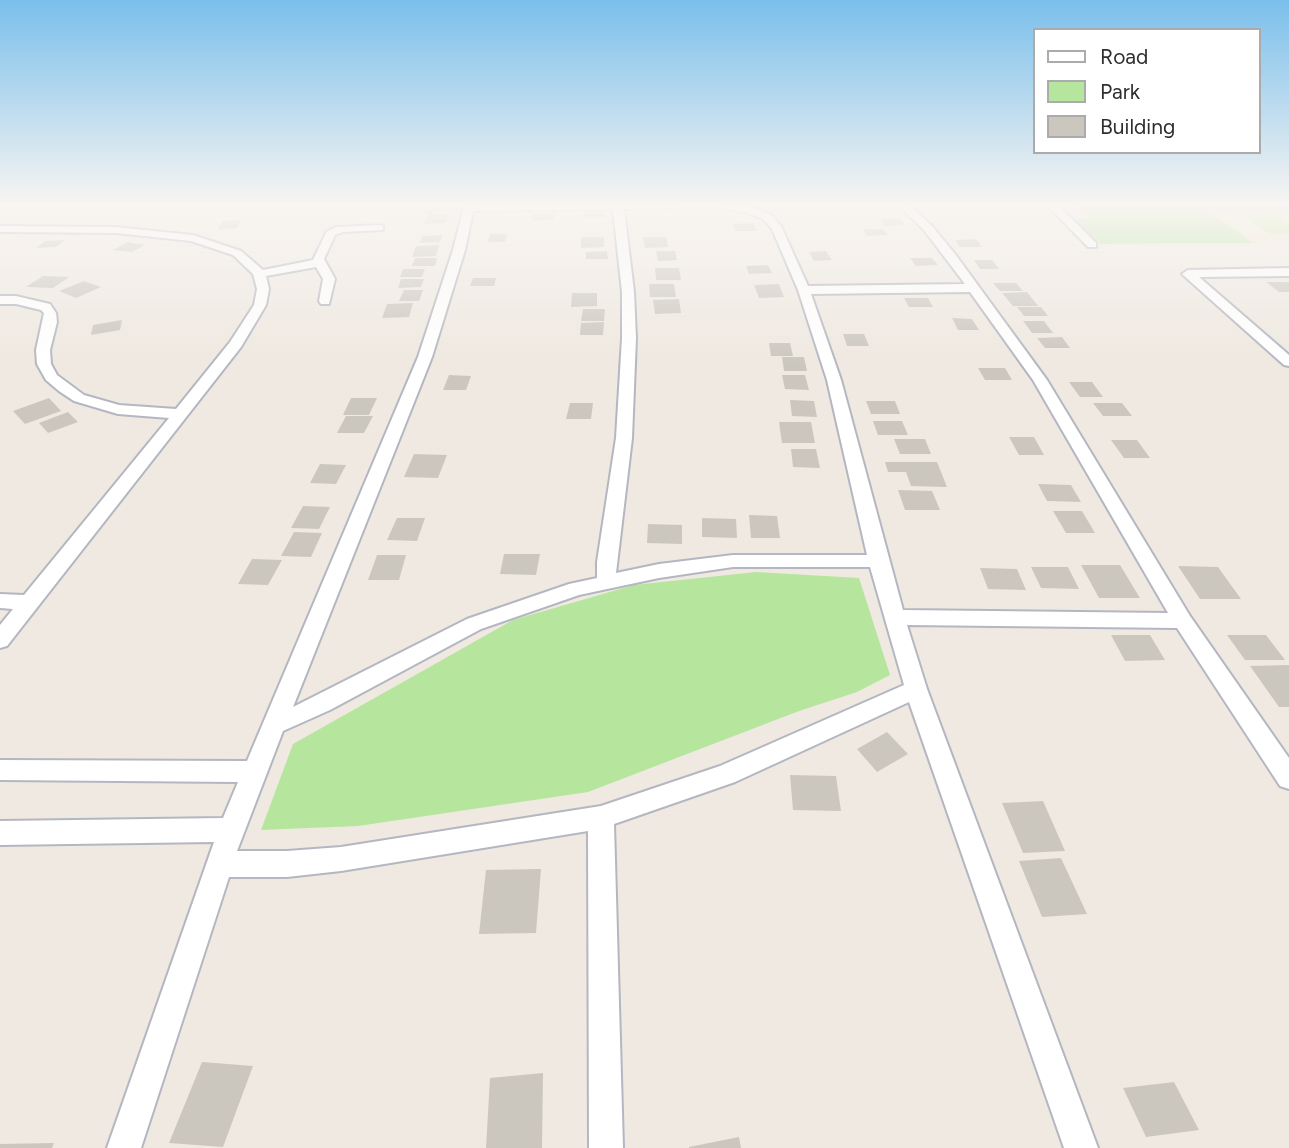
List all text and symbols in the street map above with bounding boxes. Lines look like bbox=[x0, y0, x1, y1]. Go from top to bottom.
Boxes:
legend bbox=[1034, 28, 1261, 154]
text: Road bbox=[1100, 44, 1148, 69]
text: Park bbox=[1100, 79, 1140, 104]
text: Building bbox=[1100, 114, 1175, 139]

